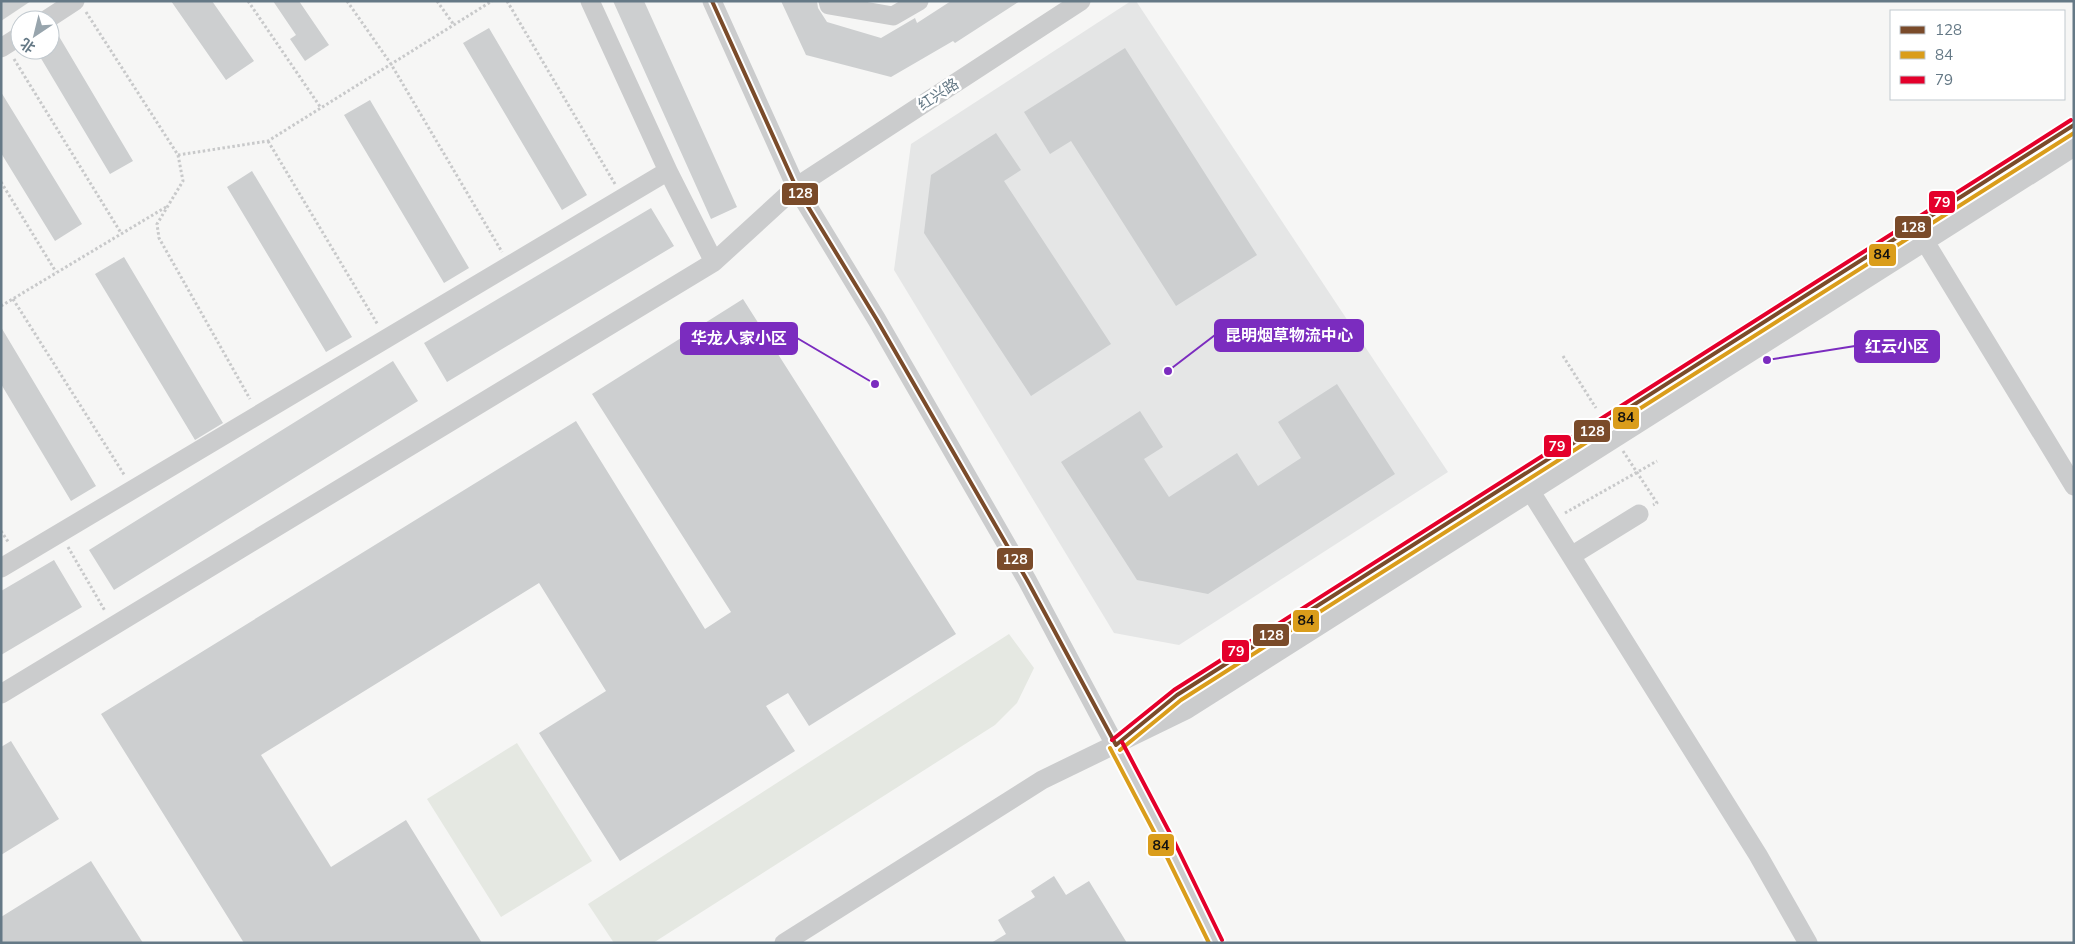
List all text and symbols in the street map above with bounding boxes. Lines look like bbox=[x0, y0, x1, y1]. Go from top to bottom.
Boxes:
north arrow bbox=[10, 10, 60, 60]
legend bbox=[1890, 10, 2065, 100]
text: 128 bbox=[1935, 20, 1962, 39]
text: 北 bbox=[17, 34, 38, 57]
text: 84 bbox=[1935, 45, 1953, 64]
text: 79 bbox=[1935, 70, 1953, 89]
street label: 红兴路 bbox=[914, 74, 962, 114]
line badge: 128 bbox=[781, 182, 819, 206]
text: 128 bbox=[787, 184, 813, 202]
line badge: 79 bbox=[1928, 190, 1956, 214]
text: 79 bbox=[1934, 193, 1950, 211]
line badge: 128 bbox=[1894, 215, 1932, 239]
text: 128 bbox=[1900, 218, 1926, 236]
line badge: 84 bbox=[1868, 243, 1897, 267]
text: 84 bbox=[1874, 245, 1891, 263]
callout: 昆明烟草物流中心 bbox=[1215, 320, 1363, 351]
callout: 华龙人家小区 bbox=[681, 323, 797, 354]
text: 昆明烟草物流中心 bbox=[1225, 325, 1353, 345]
text: 华龙人家小区 bbox=[691, 328, 787, 348]
callout: 红云小区 bbox=[1855, 331, 1939, 362]
text: 红云小区 bbox=[1865, 336, 1929, 356]
line badge: 84 bbox=[1612, 406, 1640, 430]
text: 84 bbox=[1618, 408, 1635, 426]
line badge: 128 bbox=[1573, 419, 1611, 443]
text: 128 bbox=[1579, 422, 1605, 440]
line badge: 79 bbox=[1543, 434, 1572, 458]
text: 79 bbox=[1549, 437, 1565, 455]
line badge: 128 bbox=[996, 547, 1034, 571]
text: 128 bbox=[1002, 550, 1028, 568]
line badge: 84 bbox=[1292, 609, 1320, 633]
text: 84 bbox=[1298, 611, 1315, 629]
line badge: 128 bbox=[1252, 623, 1290, 647]
text: 128 bbox=[1258, 626, 1284, 644]
line badge: 79 bbox=[1221, 639, 1250, 663]
text: 79 bbox=[1228, 642, 1244, 660]
line badge: 84 bbox=[1147, 833, 1175, 857]
text: 84 bbox=[1153, 836, 1170, 854]

